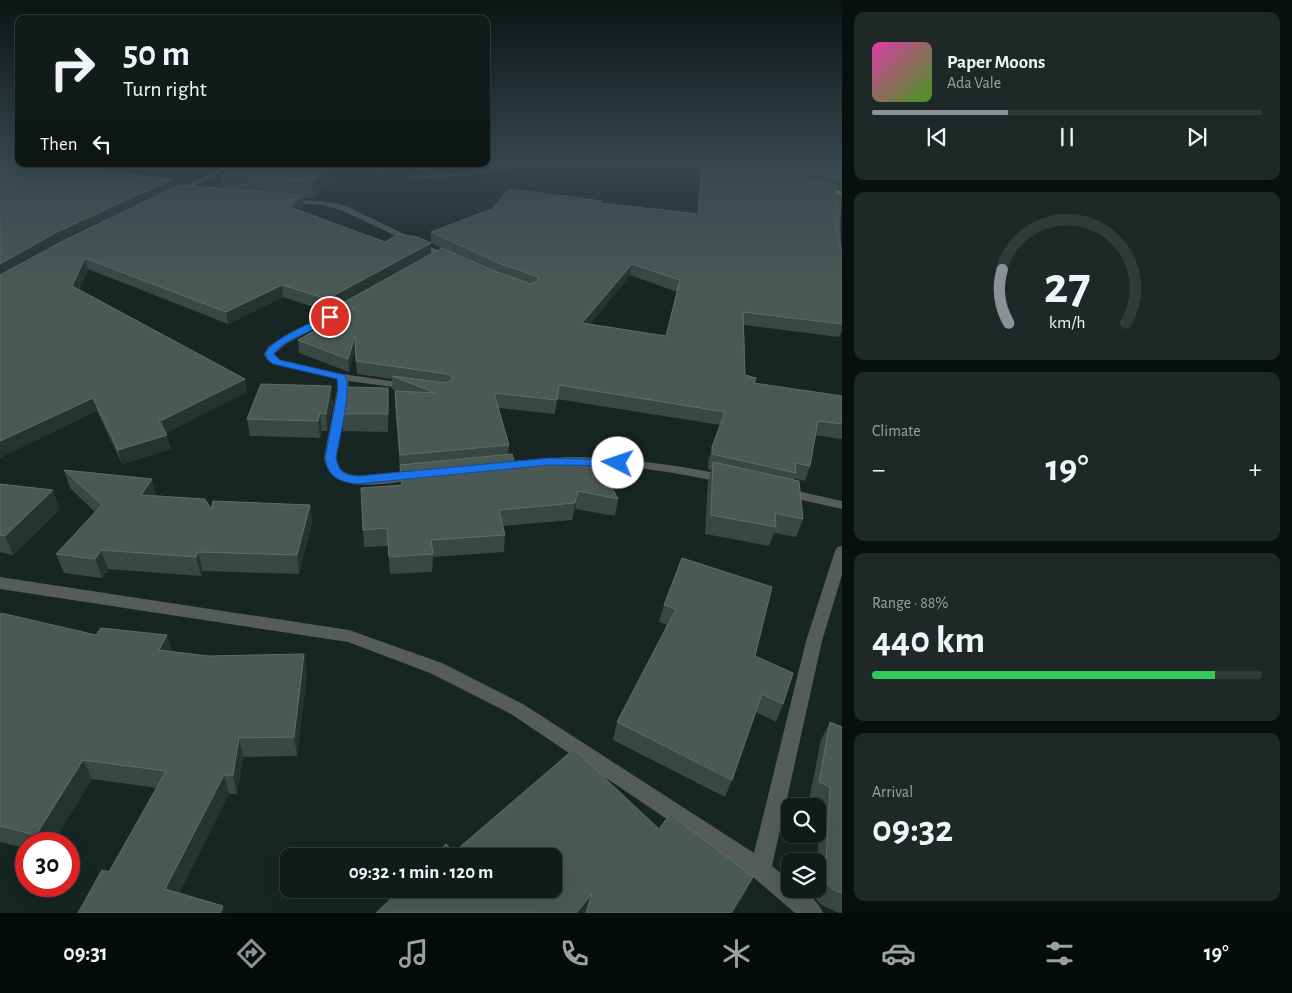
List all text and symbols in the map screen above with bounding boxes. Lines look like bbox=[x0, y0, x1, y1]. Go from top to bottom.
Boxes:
icon: right bbox=[40, 35, 105, 100]
text: 50 m bbox=[123, 37, 190, 72]
text: Paper Moons bbox=[947, 53, 1045, 72]
text: Ada Vale bbox=[947, 75, 1001, 91]
text: Turn right bbox=[123, 78, 207, 100]
icon: previous bbox=[923, 123, 951, 151]
icon: pause bbox=[1053, 123, 1081, 151]
icon: next bbox=[1183, 123, 1211, 151]
icon: left bbox=[88, 130, 116, 158]
text: Then bbox=[40, 135, 78, 154]
text: 27 bbox=[1044, 260, 1090, 312]
pin bbox=[309, 296, 351, 338]
icon: arrive bbox=[316, 303, 344, 331]
text: km/h bbox=[1049, 314, 1085, 332]
text: Climate bbox=[872, 423, 921, 439]
position arrow bbox=[591, 436, 643, 488]
text: 19° bbox=[1045, 450, 1089, 488]
text: − bbox=[872, 456, 885, 484]
text: + bbox=[1249, 456, 1262, 484]
text: Range · 88% bbox=[872, 595, 949, 611]
text: 440 km bbox=[872, 622, 985, 660]
text: Arrival bbox=[872, 784, 913, 800]
map controls bbox=[781, 798, 826, 898]
button: search bbox=[781, 798, 826, 843]
text: 09:32 bbox=[872, 811, 953, 849]
speed limit sign: 30 bbox=[15, 832, 80, 897]
button: layers bbox=[781, 853, 826, 898]
text: 09:32 · 1 min · 120 m bbox=[349, 863, 493, 882]
icon: directions bbox=[234, 936, 269, 971]
icon: music bbox=[396, 936, 431, 971]
icon: phone bbox=[557, 936, 592, 971]
icon: climate bbox=[719, 936, 754, 971]
icon: car bbox=[881, 936, 916, 971]
icon: filters bbox=[1042, 936, 1077, 971]
text: 09:31 bbox=[63, 942, 108, 964]
text: 19° bbox=[1204, 942, 1229, 964]

